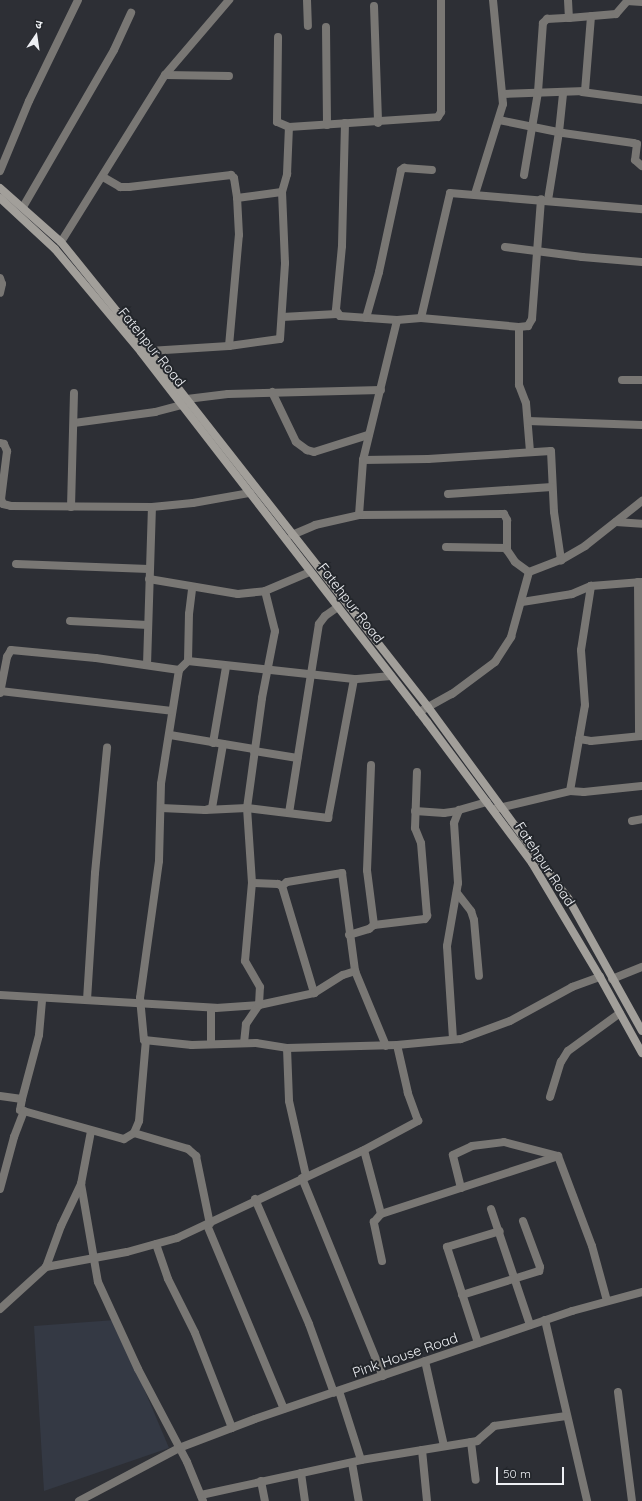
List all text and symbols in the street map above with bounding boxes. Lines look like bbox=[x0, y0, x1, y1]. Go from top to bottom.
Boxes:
north arrow bbox=[16, 16, 56, 56]
text: उ bbox=[34, 17, 43, 32]
street label: Fatehpur Road bbox=[115, 304, 189, 390]
street label: Fatehpur Road bbox=[315, 560, 387, 646]
street label: Fatehpur Road bbox=[512, 819, 578, 909]
street label: Pink House Road bbox=[350, 1329, 460, 1381]
scale bar bbox=[498, 1459, 566, 1485]
text: 50 m bbox=[503, 1466, 531, 1481]

